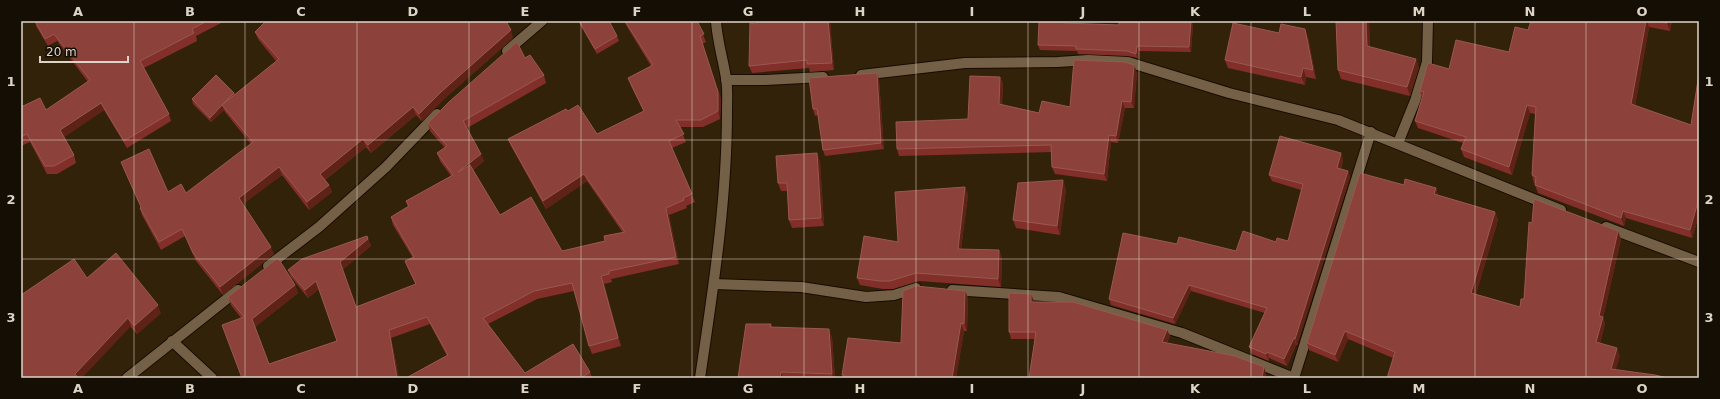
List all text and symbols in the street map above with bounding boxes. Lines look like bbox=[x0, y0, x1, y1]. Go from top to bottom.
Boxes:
text: A bbox=[73, 4, 83, 19]
text: B bbox=[185, 4, 195, 19]
text: C bbox=[296, 4, 306, 19]
text: D bbox=[408, 4, 419, 19]
text: E bbox=[521, 4, 529, 19]
text: F bbox=[633, 4, 641, 19]
text: G bbox=[743, 4, 753, 19]
text: H bbox=[855, 4, 865, 19]
text: I bbox=[970, 4, 974, 19]
text: J bbox=[1080, 4, 1085, 19]
text: K bbox=[1190, 4, 1201, 19]
text: L bbox=[1303, 4, 1311, 19]
text: M bbox=[1413, 4, 1425, 19]
text: N bbox=[1525, 4, 1535, 19]
text: O bbox=[1636, 4, 1648, 19]
scale bar bbox=[40, 38, 128, 64]
text: 20 m bbox=[46, 45, 77, 59]
text: 1 bbox=[6, 74, 16, 89]
text: 1 bbox=[1704, 74, 1714, 89]
text: 2 bbox=[6, 192, 16, 207]
text: 2 bbox=[1704, 192, 1714, 207]
text: 3 bbox=[6, 310, 16, 325]
text: 3 bbox=[1704, 310, 1714, 325]
text: A bbox=[73, 381, 83, 396]
text: B bbox=[185, 381, 195, 396]
text: C bbox=[296, 381, 306, 396]
text: D bbox=[408, 381, 419, 396]
text: E bbox=[521, 381, 529, 396]
text: F bbox=[633, 381, 641, 396]
text: G bbox=[743, 381, 753, 396]
text: H bbox=[855, 381, 865, 396]
text: I bbox=[970, 381, 974, 396]
text: J bbox=[1080, 381, 1085, 396]
text: K bbox=[1190, 381, 1201, 396]
text: L bbox=[1303, 381, 1311, 396]
text: M bbox=[1413, 381, 1425, 396]
text: N bbox=[1525, 381, 1535, 396]
text: O bbox=[1636, 381, 1648, 396]

